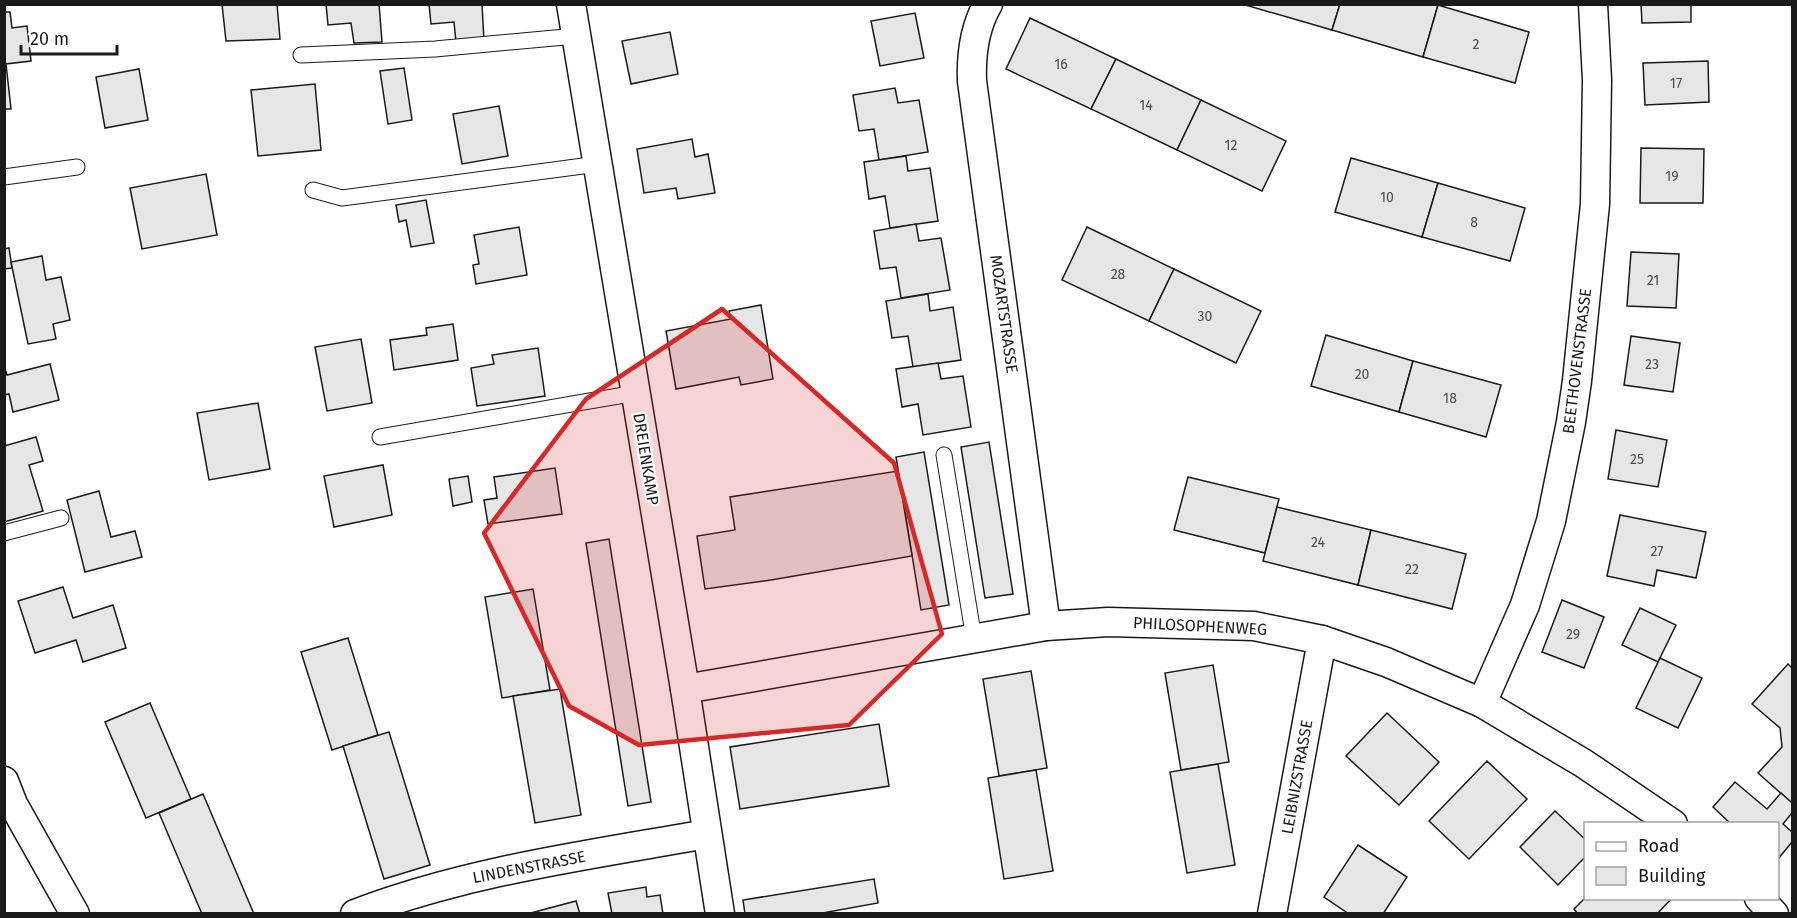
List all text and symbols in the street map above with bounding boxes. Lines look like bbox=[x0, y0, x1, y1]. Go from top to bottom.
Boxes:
scale bar bbox=[21, 18, 117, 56]
text: 20 m bbox=[30, 28, 69, 50]
house number: 2 bbox=[1473, 36, 1480, 53]
house number: 16 bbox=[1054, 56, 1068, 73]
house number: 17 bbox=[1670, 75, 1682, 92]
house number: 14 bbox=[1139, 97, 1153, 114]
house number: 12 bbox=[1225, 137, 1238, 154]
house number: 19 bbox=[1665, 168, 1679, 185]
house number: 10 bbox=[1380, 189, 1394, 206]
house number: 8 bbox=[1470, 214, 1478, 231]
street label: MOZARTSTRASSE bbox=[986, 254, 1022, 374]
house number: 28 bbox=[1111, 266, 1126, 283]
house number: 21 bbox=[1647, 272, 1659, 289]
street label: BEETHOVENSTRASSE bbox=[1559, 287, 1595, 435]
house number: 30 bbox=[1198, 308, 1213, 325]
house number: 23 bbox=[1645, 356, 1659, 373]
house number: 20 bbox=[1355, 366, 1370, 383]
house number: 18 bbox=[1443, 390, 1457, 407]
street label: DREIENKAMP bbox=[629, 412, 663, 506]
house number: 25 bbox=[1630, 451, 1644, 468]
house number: 24 bbox=[1311, 534, 1326, 551]
house number: 27 bbox=[1650, 543, 1664, 560]
house number: 22 bbox=[1405, 561, 1419, 578]
street label: PHILOSOPHENWEG bbox=[1132, 613, 1268, 639]
house number: 29 bbox=[1566, 626, 1580, 643]
street label: LEIBNIZSTRASSE bbox=[1278, 718, 1316, 836]
legend bbox=[1584, 822, 1779, 900]
text: Road bbox=[1638, 835, 1680, 857]
street label: LINDENSTRASSE bbox=[471, 847, 587, 887]
text: Building bbox=[1638, 865, 1706, 887]

